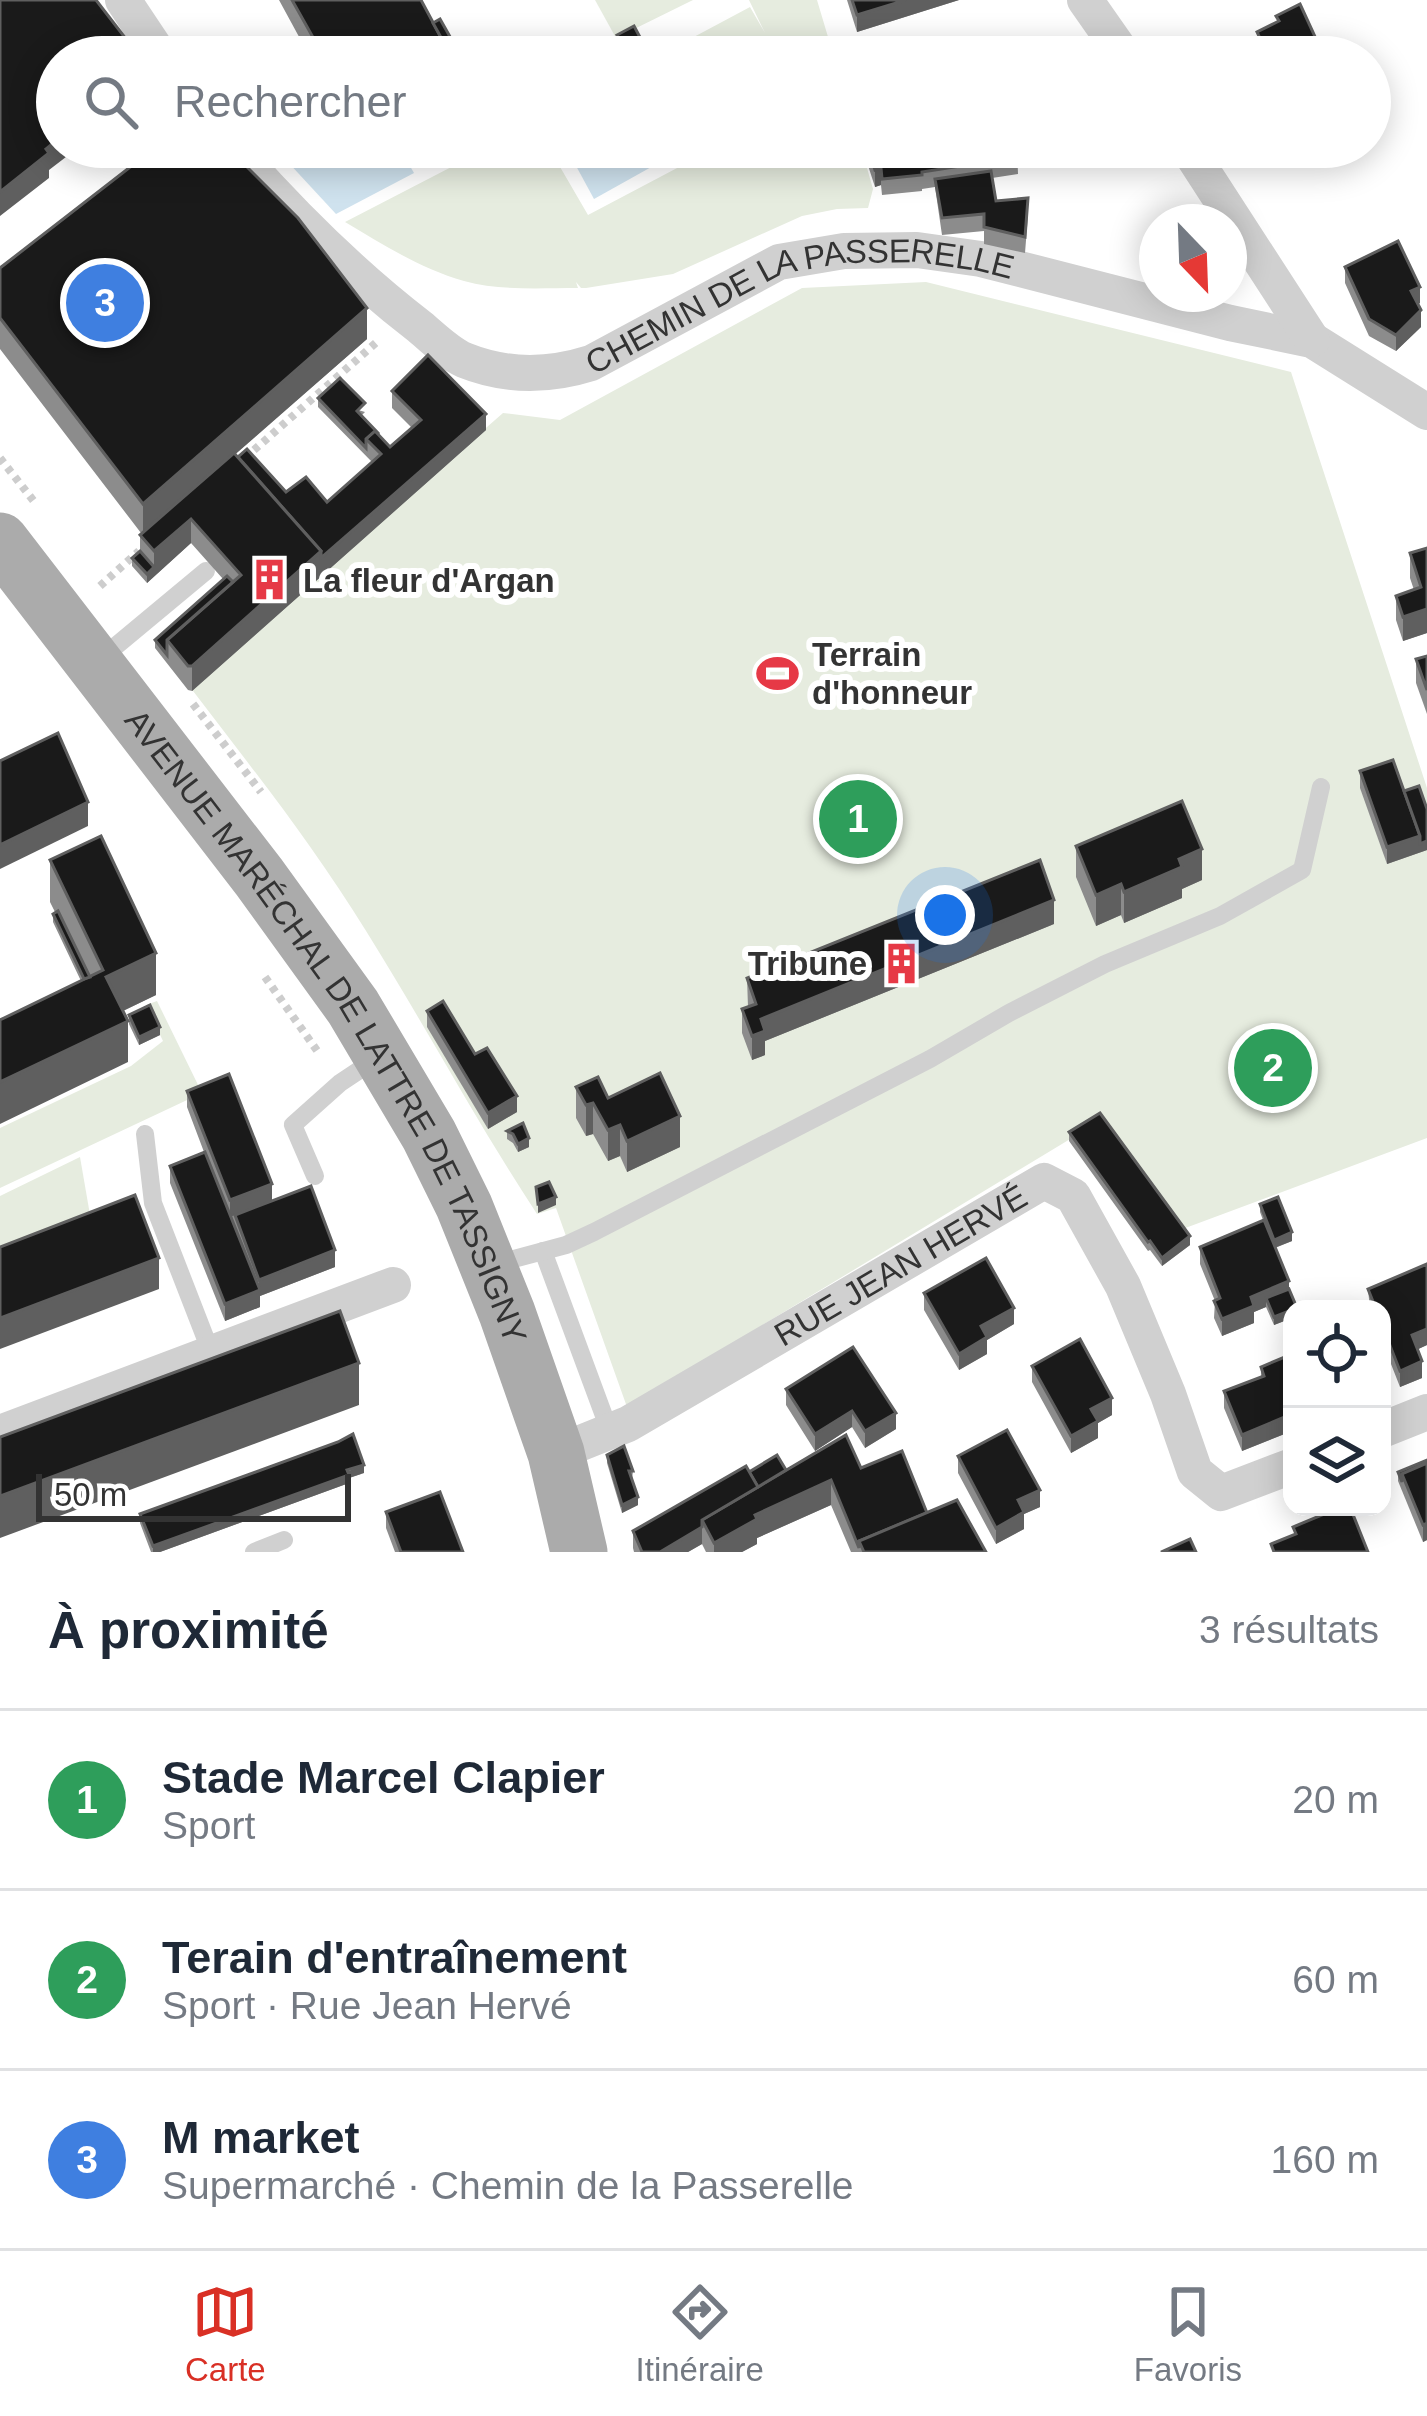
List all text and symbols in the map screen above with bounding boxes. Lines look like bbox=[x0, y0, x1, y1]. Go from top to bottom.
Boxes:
search box bbox=[36, 36, 1391, 168]
icon: search bbox=[78, 69, 144, 135]
text: Rechercher bbox=[174, 76, 407, 127]
north arrow bbox=[1139, 204, 1247, 312]
street label: CHEMIN DE LA PASSERELLE bbox=[579, 231, 1018, 381]
pin: 3 bbox=[66, 258, 144, 348]
building icon: La fleur d'Argan bbox=[246, 557, 292, 603]
place label: La fleur d'Argan bbox=[303, 562, 555, 599]
place label: Terrain d'honneur bbox=[812, 636, 972, 711]
sports icon: Terrain d'honneur bbox=[755, 650, 801, 696]
street label: AVENUE MARÉCHAL DE LATTRE DE TASSIGNY bbox=[118, 702, 535, 1348]
pin: 1 bbox=[819, 774, 897, 864]
your location bbox=[915, 885, 975, 945]
building icon: Tribune bbox=[878, 940, 924, 986]
place label: Tribune bbox=[748, 945, 867, 982]
pin: 2 bbox=[1234, 1023, 1312, 1113]
street label: RUE JEAN HERVÉ bbox=[768, 1177, 1033, 1353]
map controls bbox=[1283, 1300, 1391, 1516]
button: locate bbox=[1283, 1300, 1391, 1408]
button: layers bbox=[1283, 1408, 1391, 1516]
scale bar bbox=[36, 1468, 351, 1521]
text: 50 m bbox=[54, 1476, 127, 1513]
text: À proximité bbox=[48, 1602, 329, 1659]
text: 3 résultats bbox=[1199, 1608, 1379, 1651]
text: Stade Marcel Clapier bbox=[162, 1752, 605, 1803]
text: 1 bbox=[76, 1778, 98, 1821]
text: 20 m bbox=[1292, 1778, 1379, 1821]
text: Sport bbox=[162, 1804, 255, 1847]
text: Terain d'entraînement bbox=[162, 1932, 627, 1983]
text: 2 bbox=[76, 1958, 98, 2001]
text: 60 m bbox=[1292, 1958, 1379, 2001]
text: Sport · Rue Jean Hervé bbox=[162, 1984, 572, 2027]
text: M market bbox=[162, 2112, 360, 2163]
text: 3 bbox=[76, 2138, 98, 2181]
text: 160 m bbox=[1271, 2138, 1379, 2181]
text: Supermarché · Chemin de la Passerelle bbox=[162, 2164, 854, 2207]
tab: Carte bbox=[185, 2279, 266, 2389]
tab: Itinéraire bbox=[636, 2279, 764, 2389]
tab: Favoris bbox=[1134, 2279, 1242, 2389]

